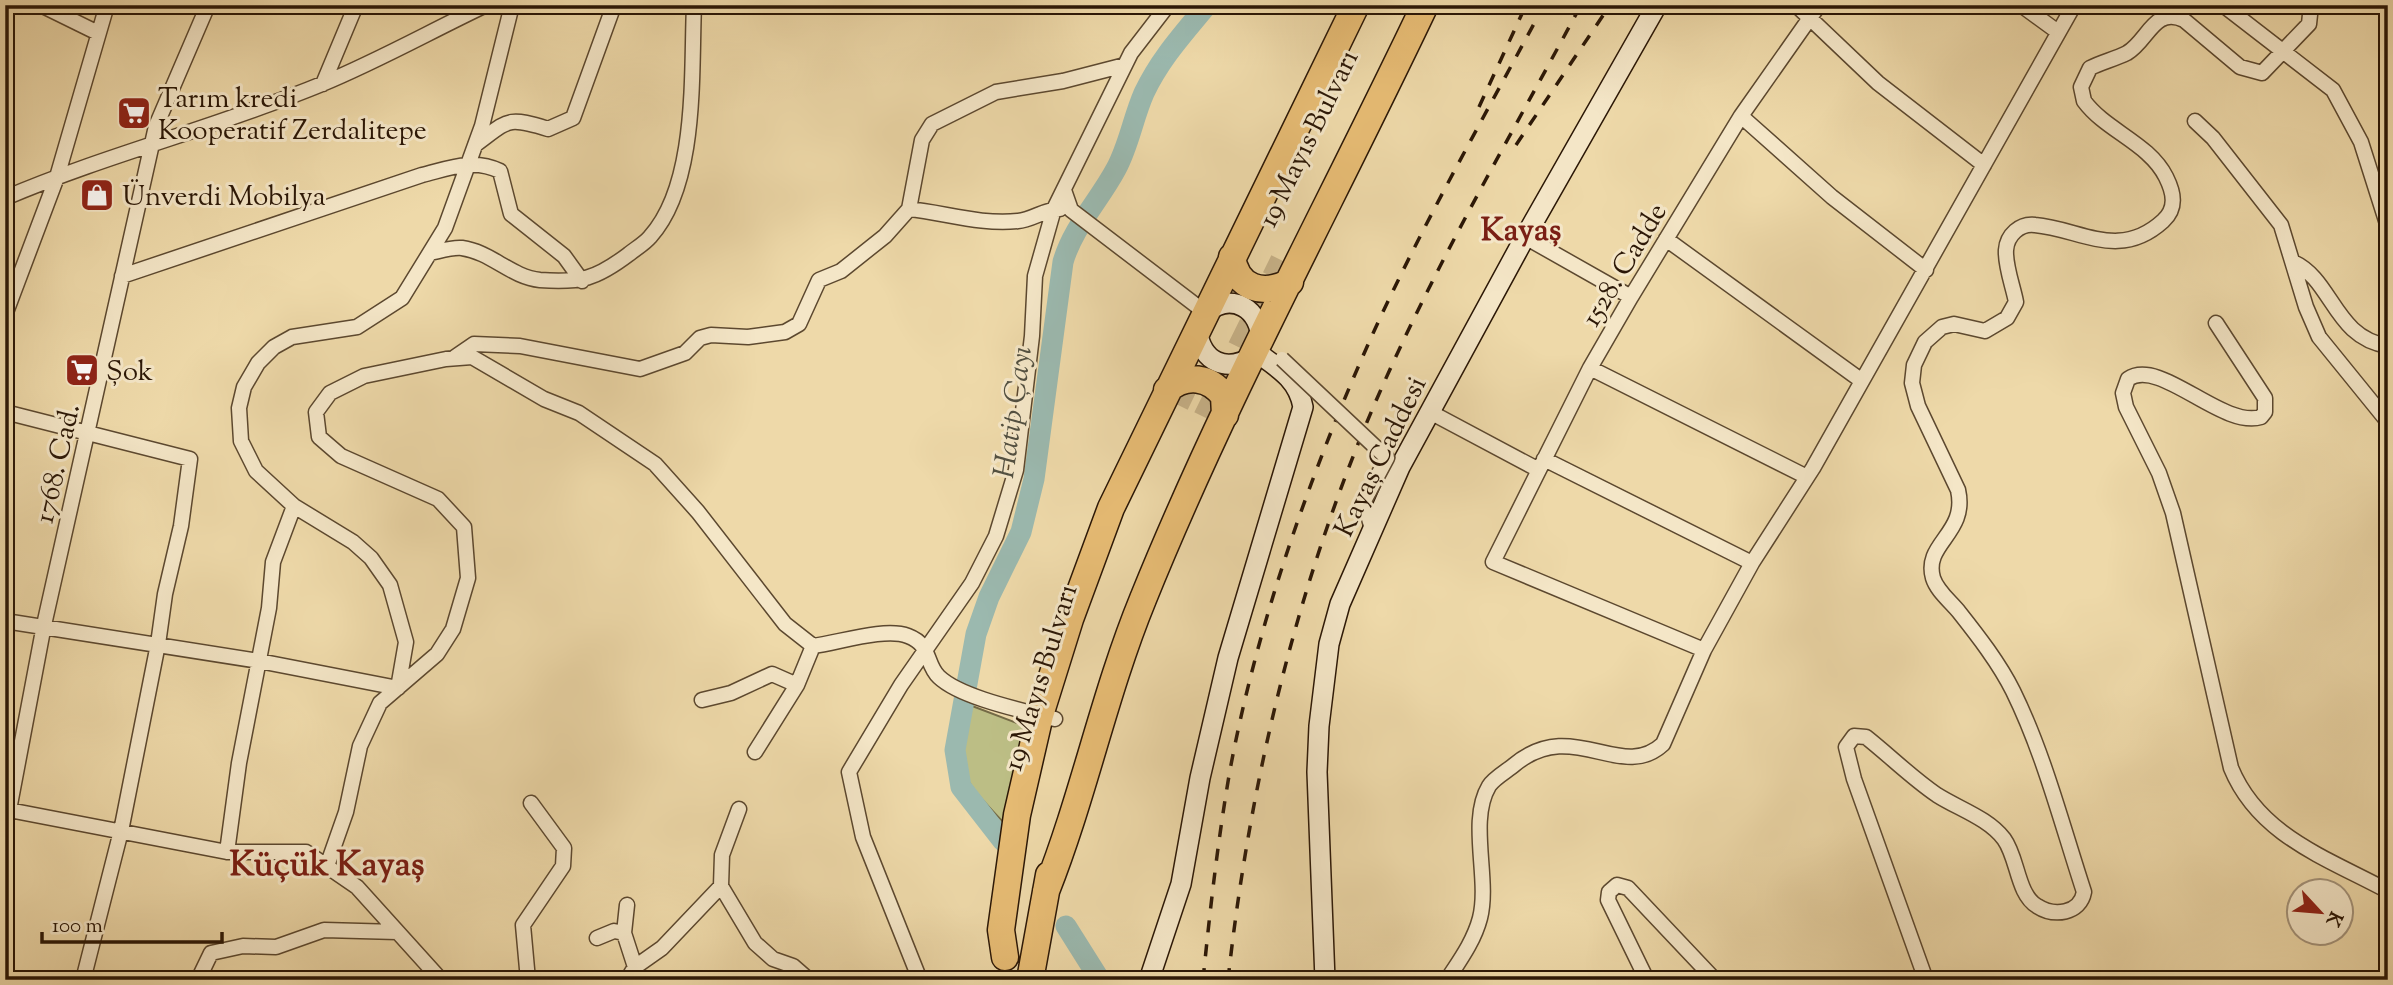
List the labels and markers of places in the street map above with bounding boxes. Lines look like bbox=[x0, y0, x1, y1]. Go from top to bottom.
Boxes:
place label: Tarım kredi Kooperatif Zerdalitepe bbox=[158, 80, 427, 152]
supermarket icon: Tarım kredi Kooperatif Zerdalitepe bbox=[115, 94, 153, 132]
shop icon: Ünverdi Mobilya bbox=[78, 176, 116, 214]
place label: Ünverdi Mobilya bbox=[122, 178, 326, 218]
supermarket icon: Şok bbox=[63, 351, 101, 389]
place label: Şok bbox=[106, 353, 153, 393]

